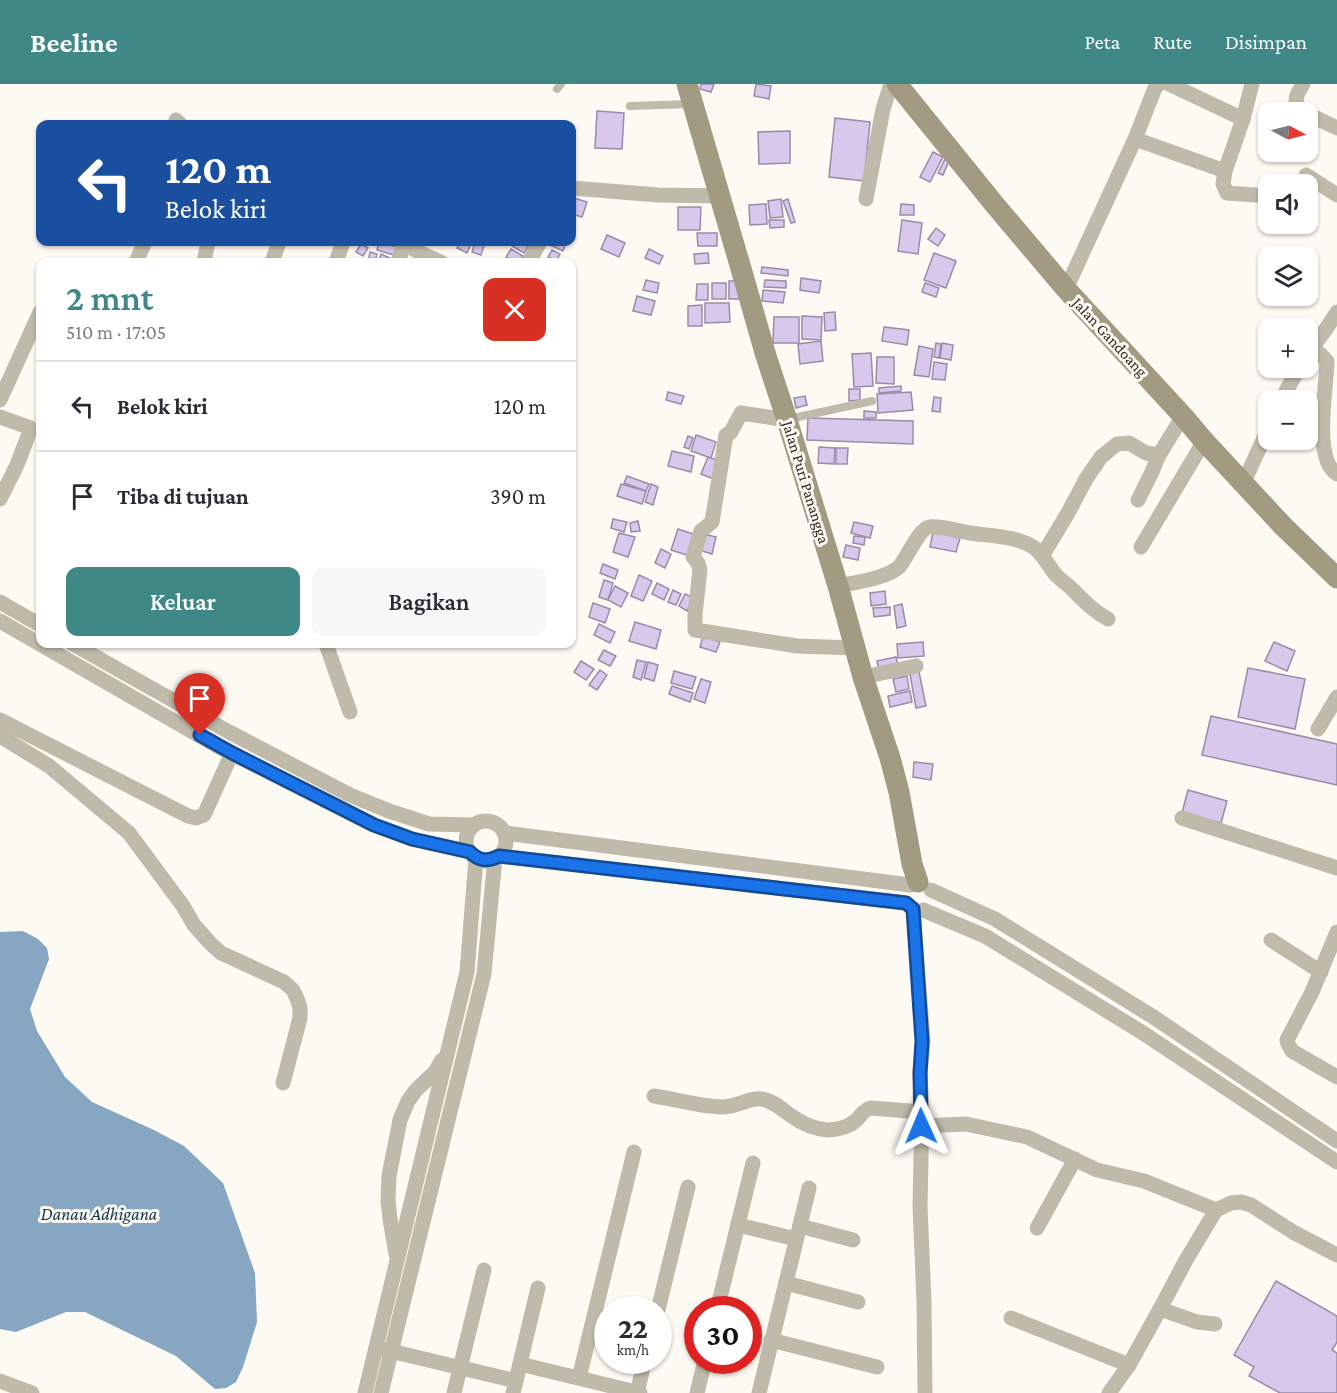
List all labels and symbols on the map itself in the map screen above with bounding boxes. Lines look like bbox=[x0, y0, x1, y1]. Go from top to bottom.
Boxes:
north arrow bbox=[1258, 102, 1318, 162]
street label: Jalan Gandoang bbox=[1067, 293, 1151, 381]
street label: Jalan Puri Panangga bbox=[778, 417, 833, 546]
pin bbox=[174, 673, 225, 735]
position arrow bbox=[889, 1094, 953, 1158]
water label: Danau Adhigana bbox=[41, 1204, 158, 1224]
speed limit sign: 30 bbox=[684, 1296, 762, 1374]

